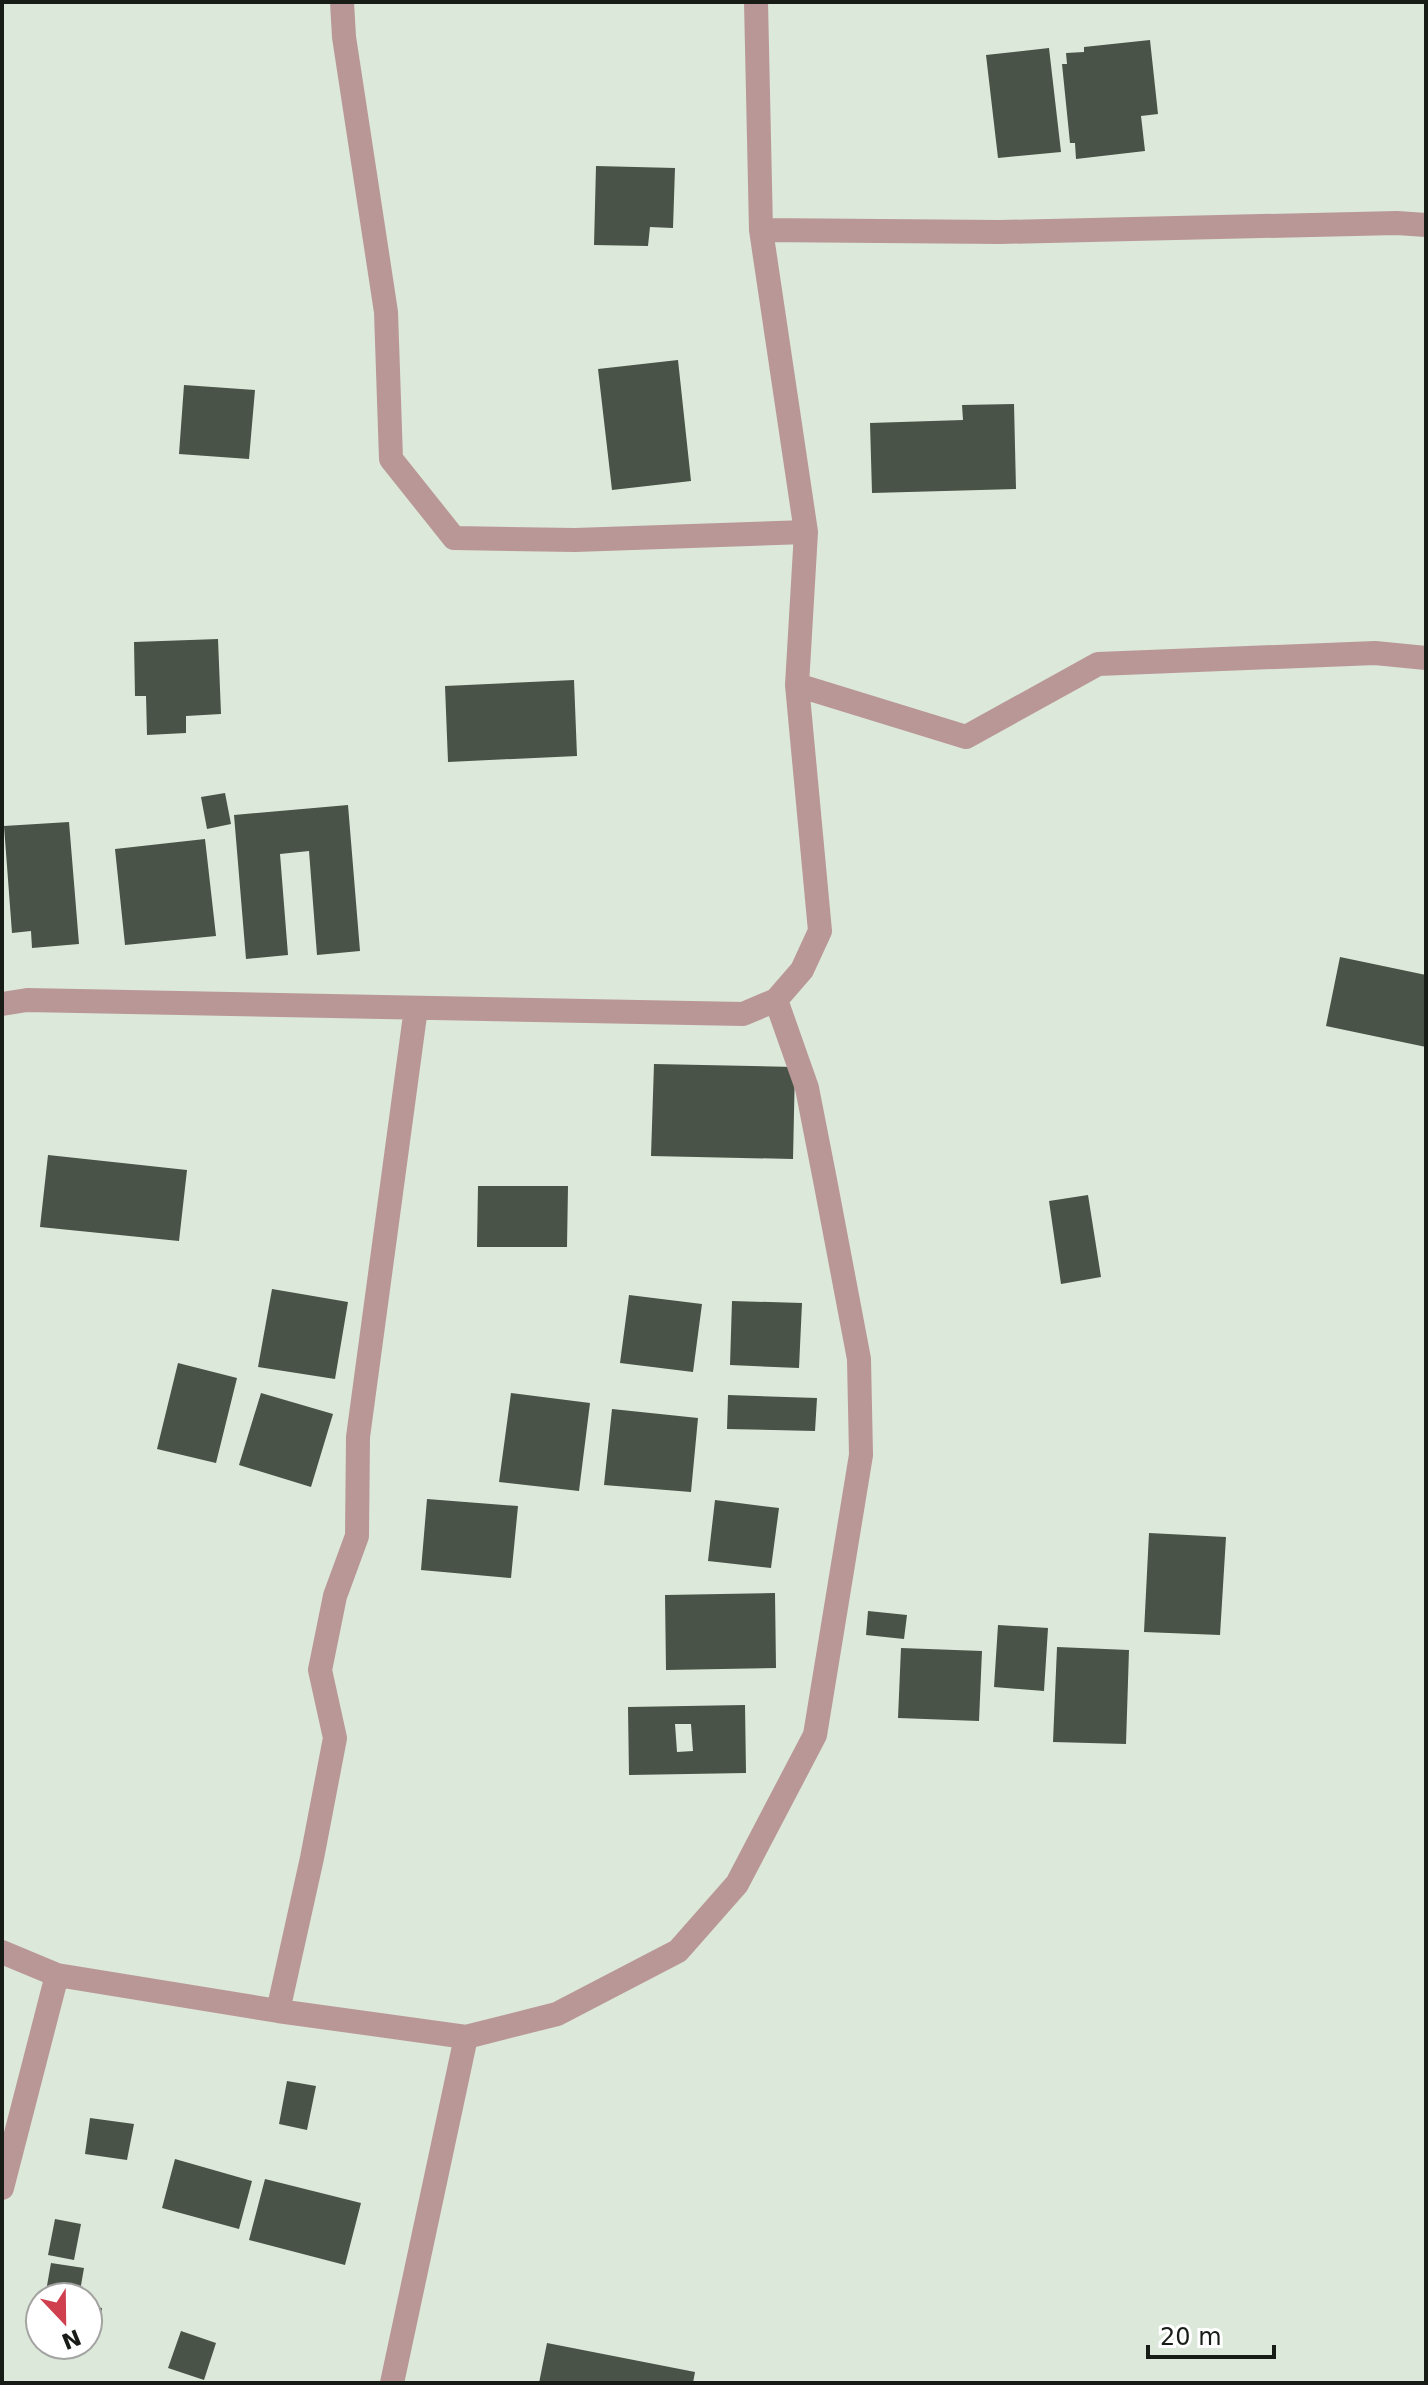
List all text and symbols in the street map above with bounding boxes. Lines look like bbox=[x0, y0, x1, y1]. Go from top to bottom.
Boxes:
north arrow bbox=[24, 2281, 104, 2361]
scale bar bbox=[1148, 2309, 1274, 2359]
text: 20 m bbox=[1160, 2323, 1222, 2351]
text: N bbox=[58, 2324, 85, 2354]

